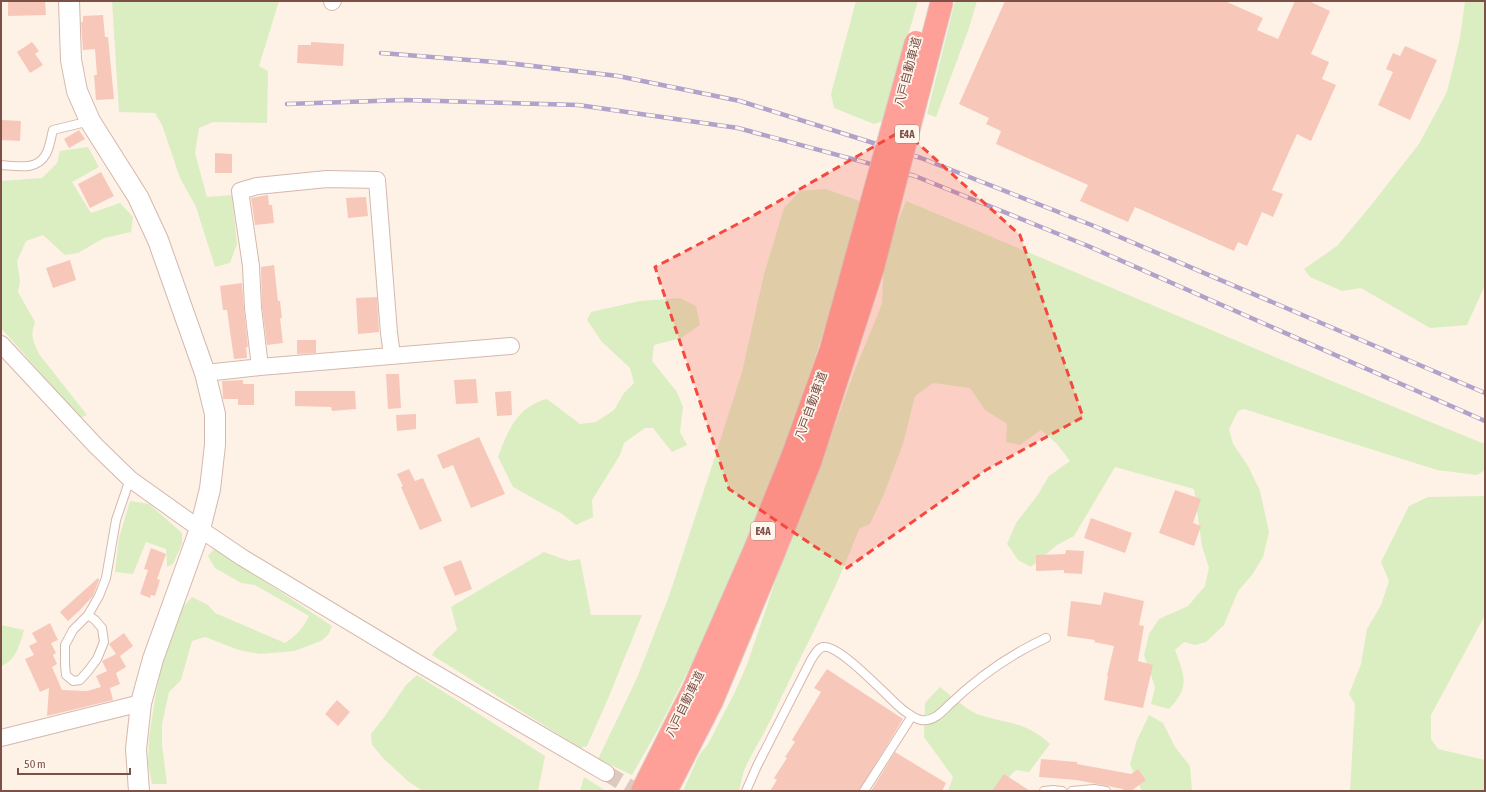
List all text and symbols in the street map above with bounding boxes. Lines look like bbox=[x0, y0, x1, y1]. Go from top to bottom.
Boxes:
street label: 八戸自動車道 bbox=[892, 35, 924, 109]
road number: E4A bbox=[895, 125, 919, 143]
street label: 八戸自動車道 bbox=[792, 370, 830, 442]
road number: E4A bbox=[751, 522, 775, 540]
street label: 八戸自動車道 bbox=[663, 669, 707, 739]
scale bar bbox=[18, 750, 130, 776]
text: 50 m bbox=[24, 757, 46, 771]

